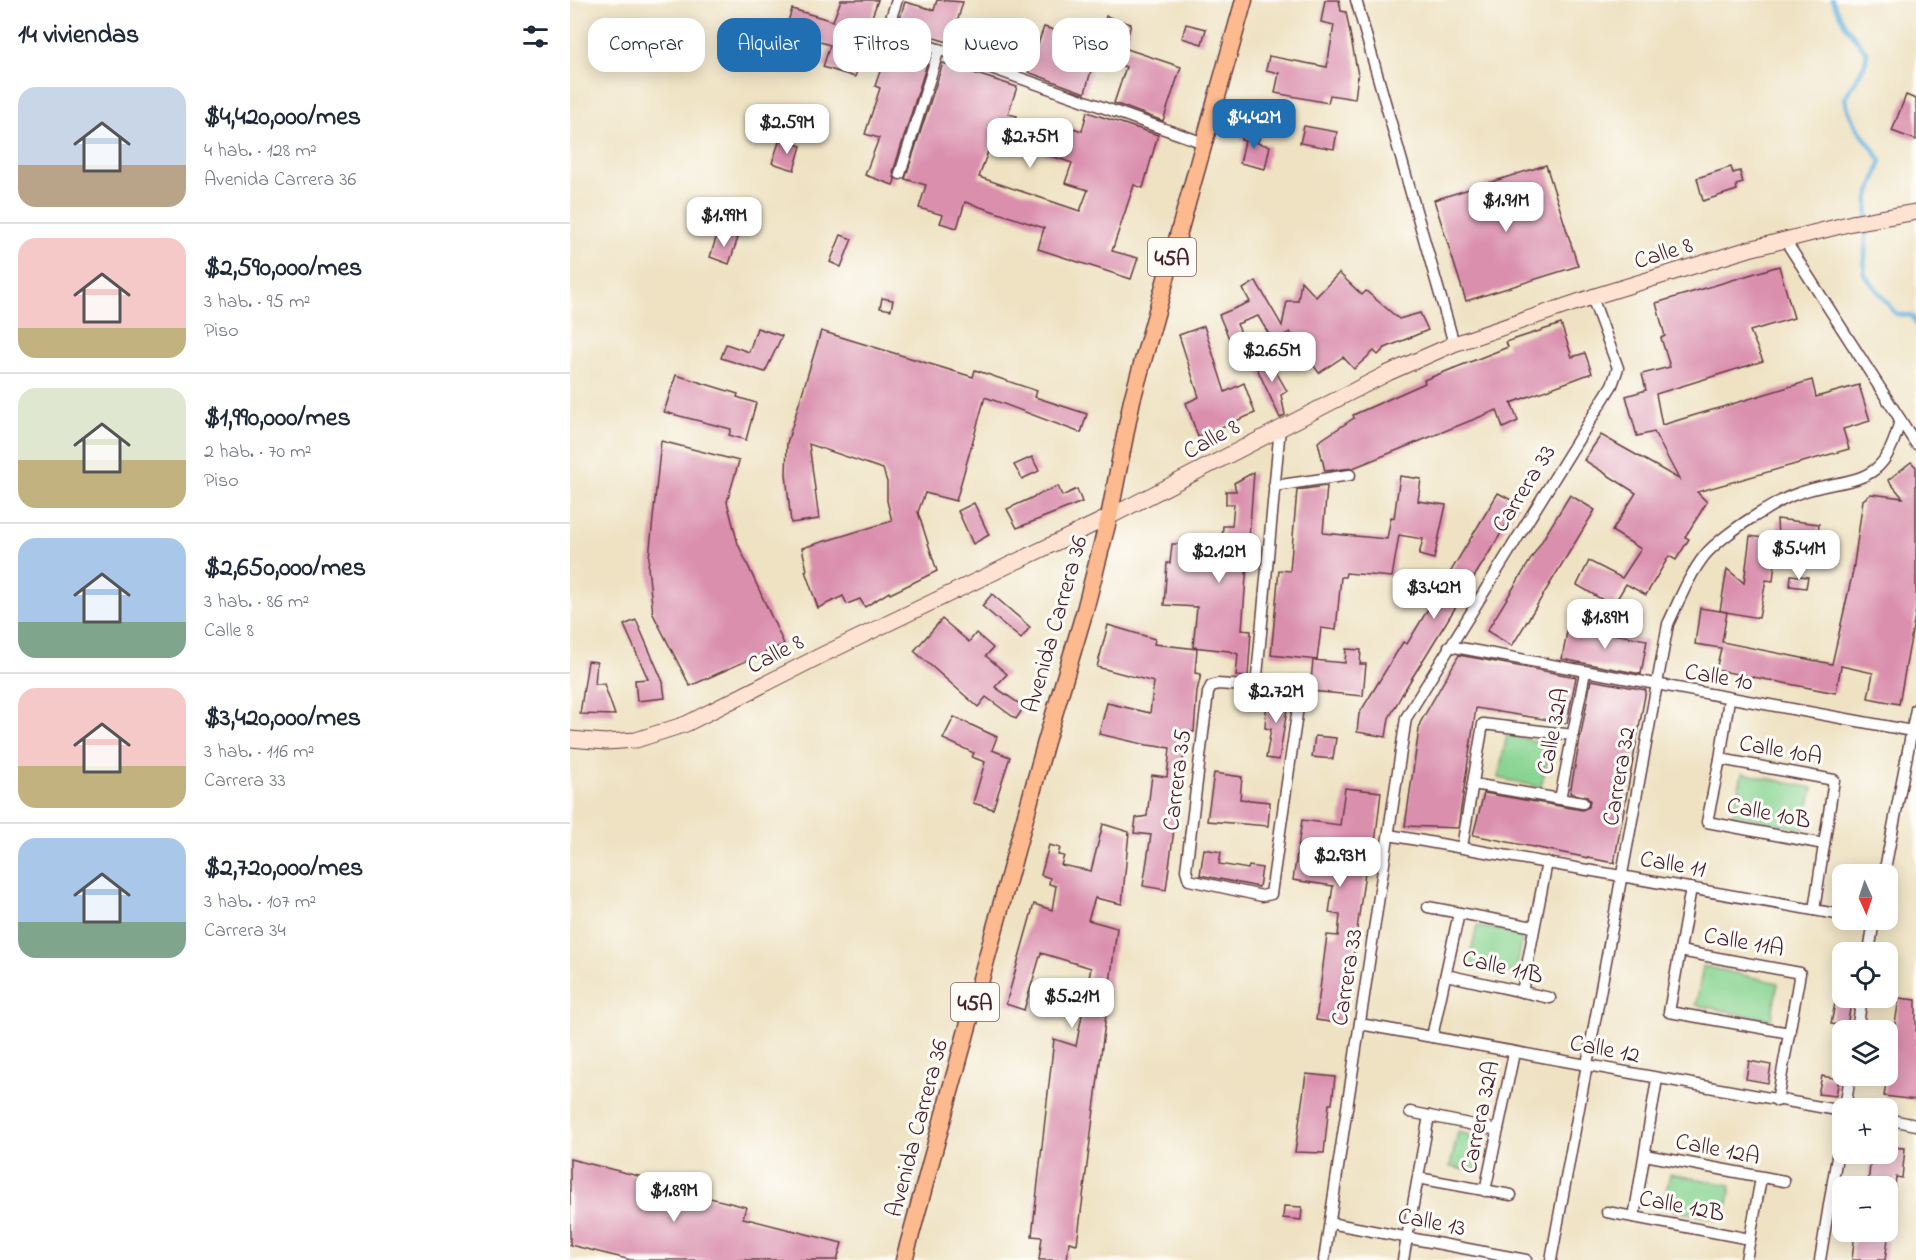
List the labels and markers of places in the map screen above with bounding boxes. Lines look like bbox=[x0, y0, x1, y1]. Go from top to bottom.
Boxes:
pin: $4.42M bbox=[1205, 99, 1303, 150]
pin: $2.59M bbox=[738, 104, 836, 155]
pin: $2.75M bbox=[981, 118, 1079, 169]
pin: $1.91M bbox=[1457, 182, 1555, 233]
pin: $1.99M bbox=[675, 197, 773, 248]
pin: $2.65M bbox=[1223, 332, 1321, 383]
pin: $5.41M bbox=[1750, 530, 1848, 581]
pin: $2.12M bbox=[1170, 533, 1268, 584]
pin: $3.42M bbox=[1385, 569, 1483, 620]
pin: $1.89M bbox=[1556, 599, 1654, 650]
pin: $2.72M bbox=[1227, 673, 1325, 724]
pin: $2.93M bbox=[1291, 837, 1389, 888]
pin: $5.21M bbox=[1023, 978, 1121, 1029]
pin: $1.89M bbox=[625, 1172, 723, 1223]

